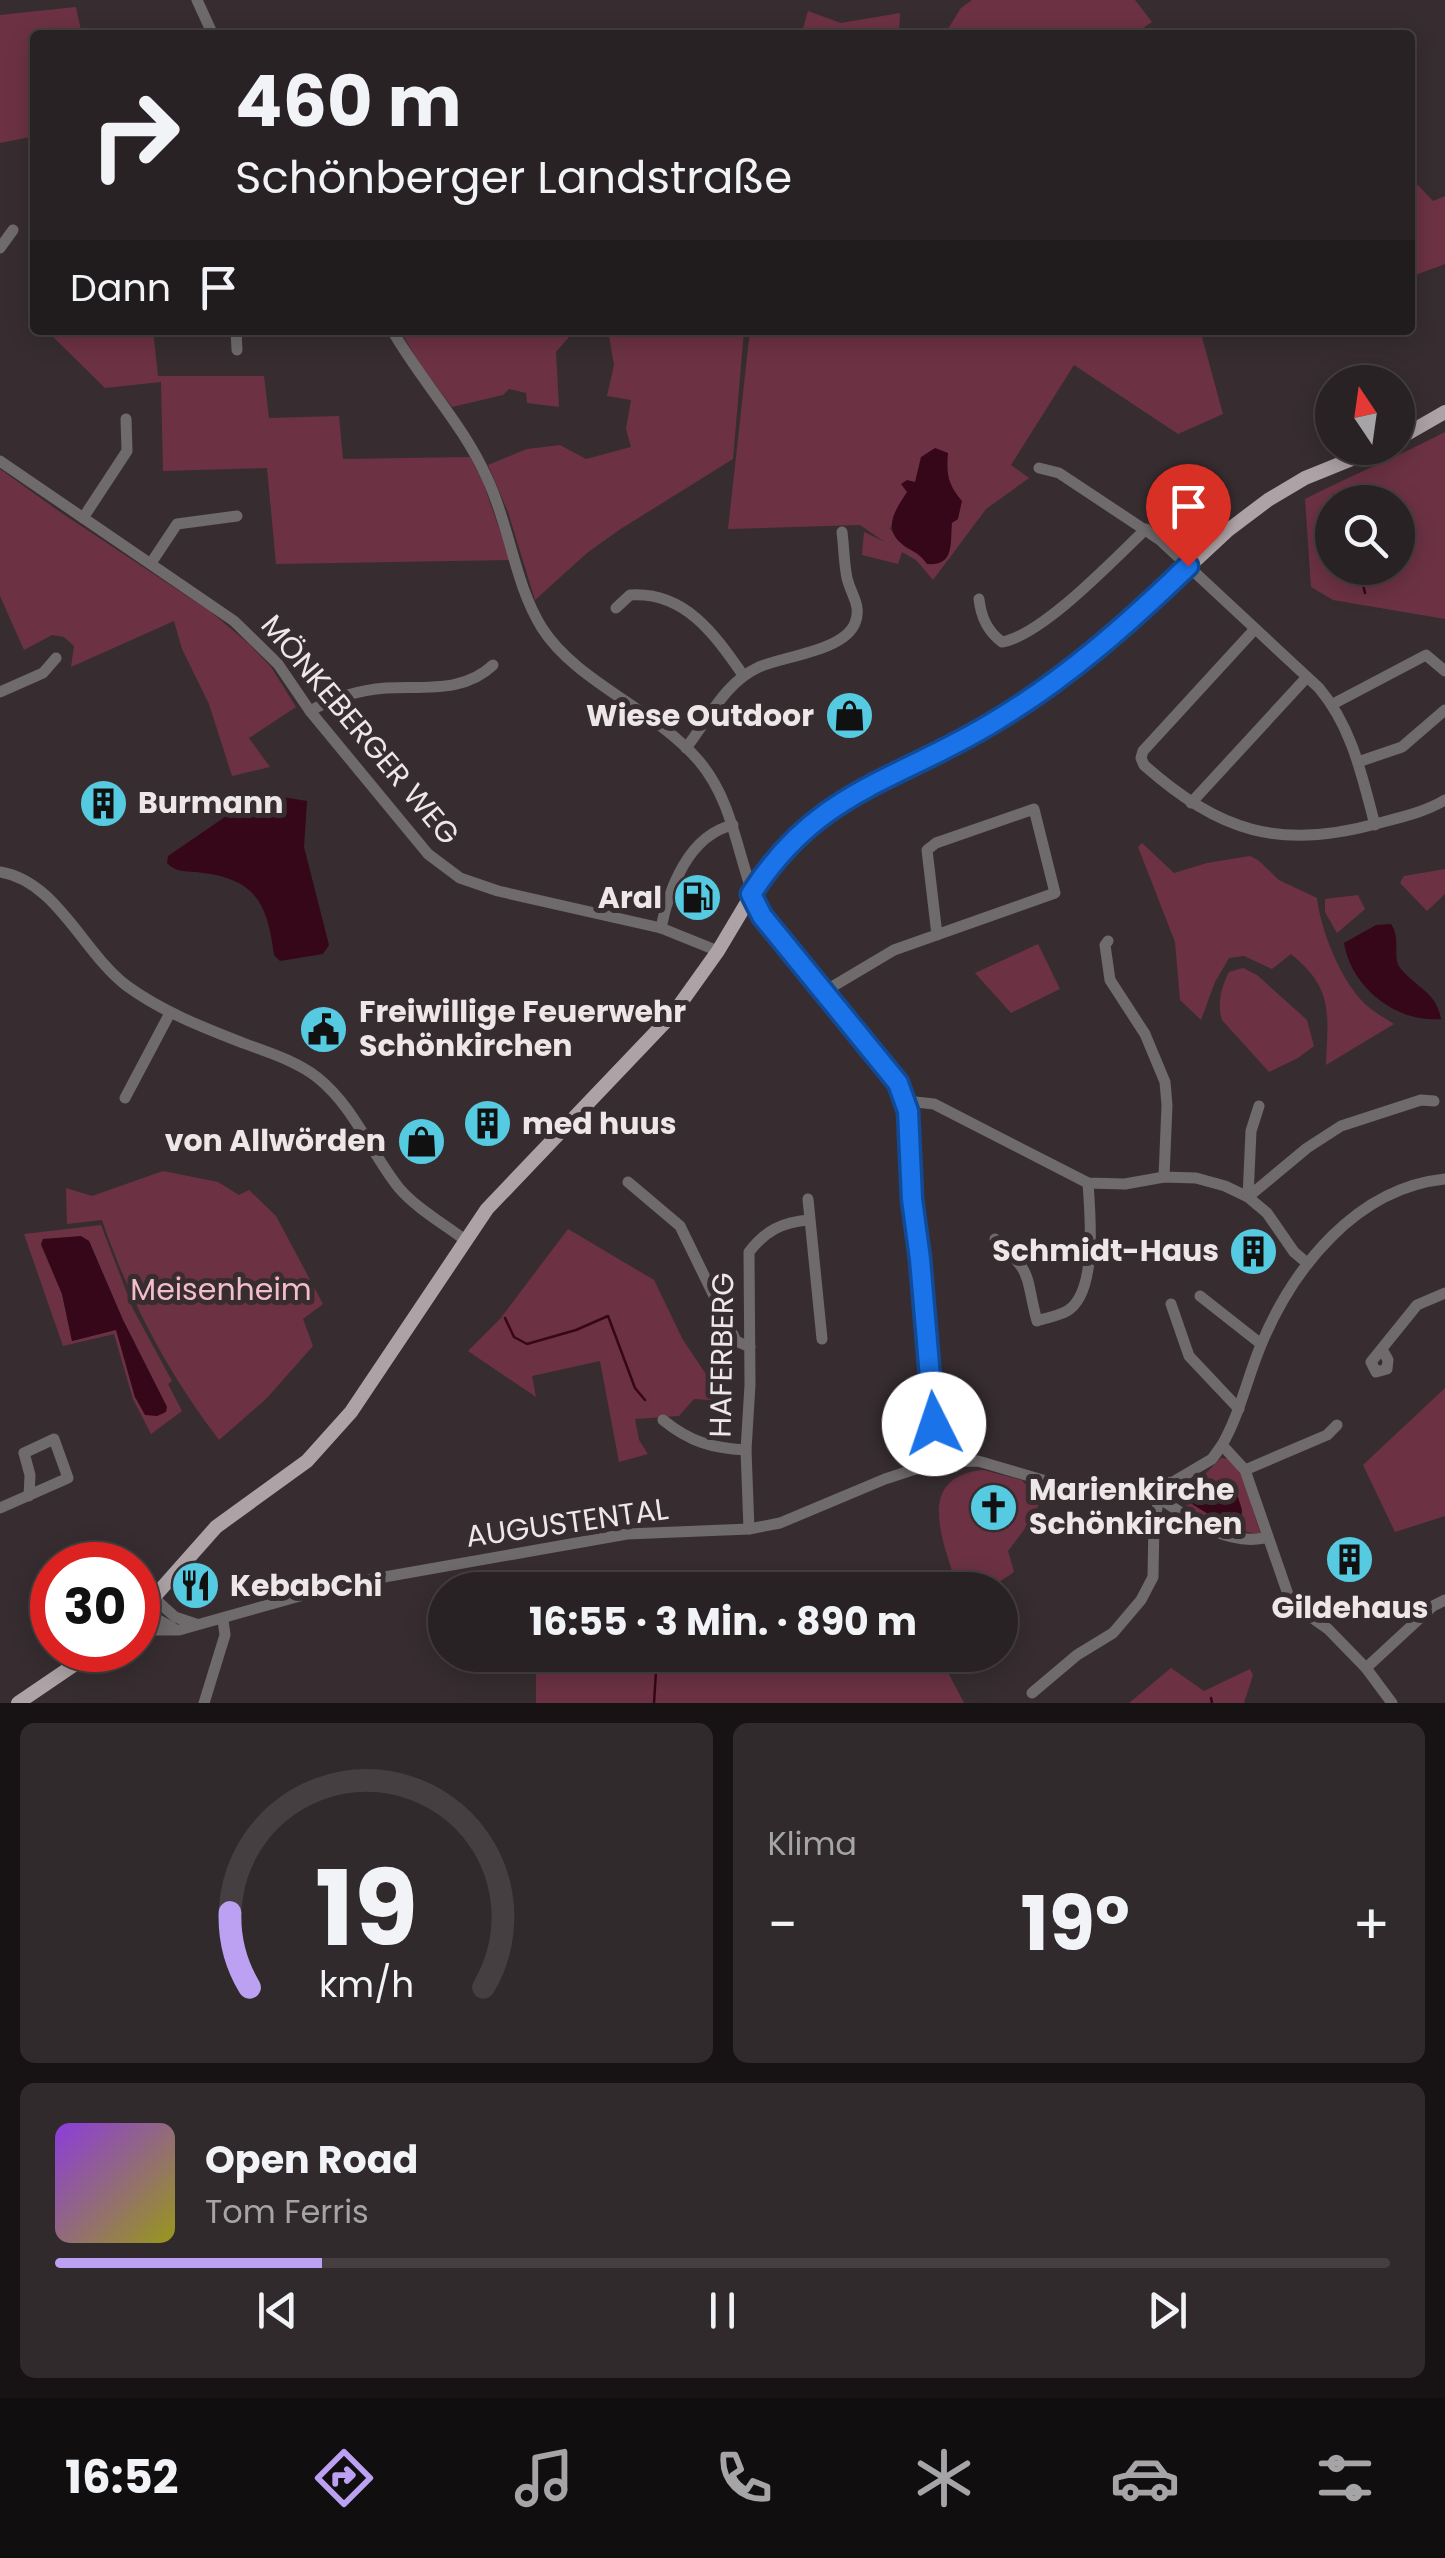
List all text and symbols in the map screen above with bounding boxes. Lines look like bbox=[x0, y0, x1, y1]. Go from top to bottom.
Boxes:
text: 460 m bbox=[235, 52, 462, 151]
icon: right bbox=[70, 70, 200, 200]
text: Schönberger Landstraße bbox=[235, 146, 792, 209]
icon: arrive bbox=[191, 260, 246, 315]
text: Dann bbox=[70, 261, 171, 314]
north arrow bbox=[1315, 365, 1415, 465]
map controls bbox=[1315, 365, 1415, 585]
pin bbox=[1146, 464, 1231, 567]
icon: arrive bbox=[1161, 479, 1216, 534]
button: search bbox=[1315, 485, 1415, 585]
street label: MÖNKEBERGER WEG bbox=[251, 605, 470, 854]
shop icon: Wiese Outdoor bbox=[823, 690, 875, 742]
place label: Wiese Outdoor bbox=[586, 694, 814, 737]
building icon: Burmann bbox=[77, 777, 129, 829]
place label: Burmann bbox=[138, 781, 283, 824]
fuel station icon: Aral bbox=[671, 872, 723, 924]
place label: Aral bbox=[598, 876, 662, 919]
place label: Freiwillige Feuerwehr Schönkirchen bbox=[359, 990, 686, 1067]
public building icon: Freiwillige Feuerwehr Schönkirchen bbox=[298, 1003, 350, 1055]
building icon: med huus bbox=[461, 1098, 513, 1150]
place label: med huus bbox=[522, 1102, 676, 1145]
shop icon: von Allwörden bbox=[395, 1115, 447, 1167]
place label: von Allwörden bbox=[165, 1119, 386, 1162]
building icon: Schmidt-Haus bbox=[1228, 1225, 1280, 1277]
place label: Schmidt-Haus bbox=[992, 1229, 1219, 1272]
park label: Meisenheim bbox=[130, 1268, 312, 1311]
street label: HAFERBERG bbox=[699, 1272, 744, 1438]
position arrow bbox=[882, 1372, 986, 1476]
place label: Marienkirche Schönkirchen bbox=[1029, 1468, 1242, 1545]
church icon: Marienkirche Schönkirchen bbox=[968, 1481, 1020, 1533]
street label: AUGUSTENTAL bbox=[463, 1487, 671, 1558]
building icon: Gildehaus bbox=[1324, 1533, 1376, 1585]
speed limit sign: 30 bbox=[30, 1542, 160, 1672]
restaurant icon: KebabChi bbox=[169, 1560, 221, 1612]
place label: KebabChi bbox=[230, 1564, 382, 1607]
place label: Gildehaus bbox=[1272, 1586, 1428, 1629]
text: 16:55 · 3 Min. · 890 m bbox=[529, 1595, 917, 1648]
text: Klima bbox=[768, 1821, 857, 1866]
text: 19 bbox=[315, 1836, 418, 1981]
text: 19° bbox=[1021, 1871, 1130, 1976]
text: − bbox=[768, 1886, 798, 1963]
text: + bbox=[1352, 1886, 1390, 1963]
text: km/h bbox=[319, 1959, 414, 2010]
text: Open Road bbox=[205, 2133, 418, 2186]
text: Tom Ferris bbox=[205, 2189, 369, 2234]
icon: previous bbox=[250, 2283, 305, 2338]
icon: pause bbox=[695, 2283, 750, 2338]
icon: next bbox=[1140, 2283, 1195, 2338]
icon: directions bbox=[309, 2443, 379, 2513]
icon: music bbox=[509, 2443, 579, 2513]
icon: phone bbox=[709, 2443, 779, 2513]
icon: climate bbox=[909, 2443, 979, 2513]
icon: car bbox=[1110, 2443, 1180, 2513]
icon: filters bbox=[1310, 2443, 1380, 2513]
text: 16:52 bbox=[65, 2446, 178, 2509]

